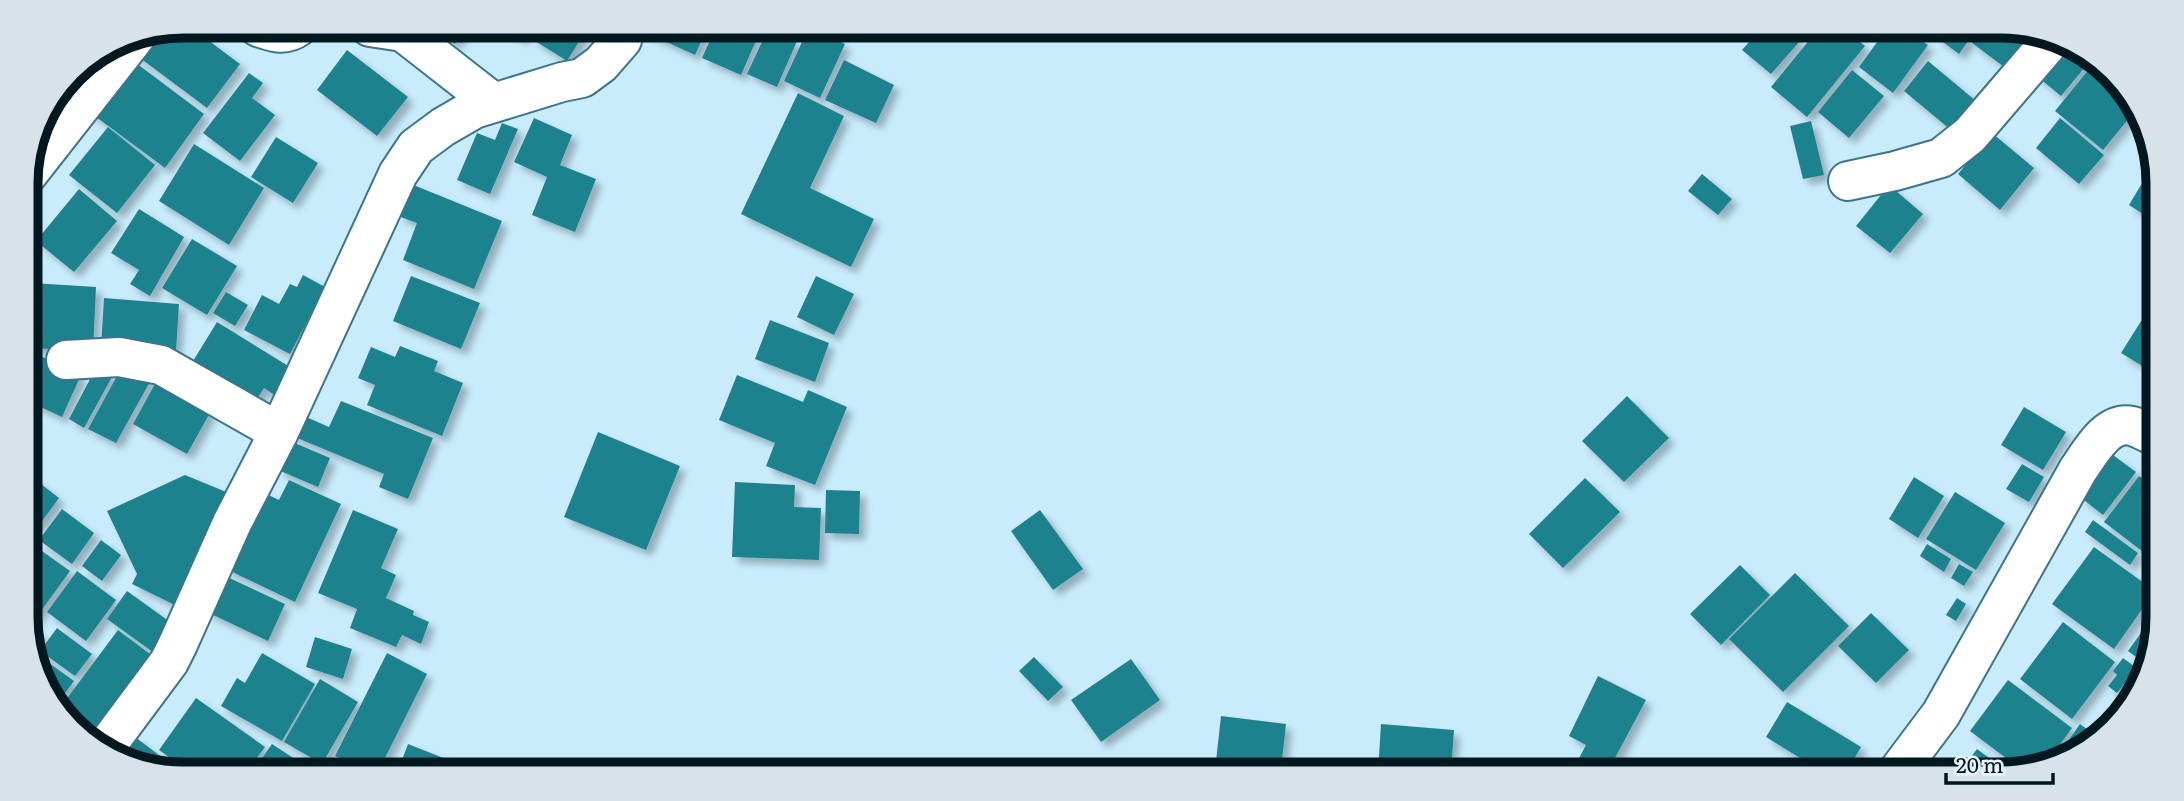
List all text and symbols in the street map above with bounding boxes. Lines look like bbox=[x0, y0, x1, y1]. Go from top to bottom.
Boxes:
scale bar bbox=[1946, 742, 2053, 786]
text: 20 m bbox=[1956, 748, 2003, 779]

